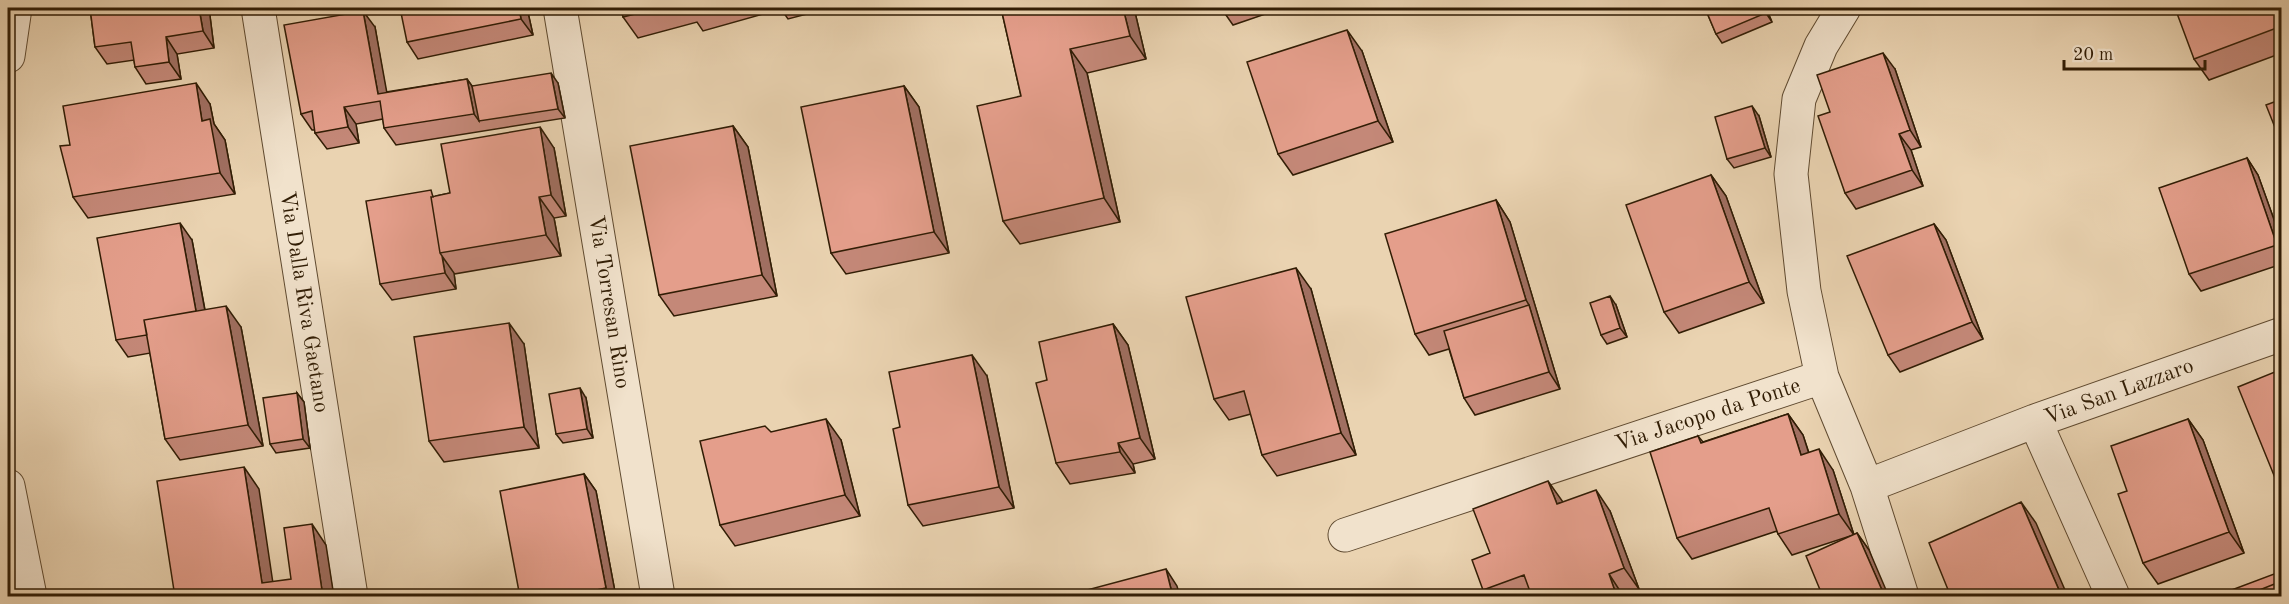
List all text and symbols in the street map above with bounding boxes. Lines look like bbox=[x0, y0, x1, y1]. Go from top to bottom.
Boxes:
scale bar bbox=[2064, 33, 2205, 71]
text: 20 m bbox=[2073, 46, 2113, 64]
street label: Via Dalla Riva Gaetano bbox=[276, 190, 332, 414]
street label: Via Torresan Rino bbox=[584, 214, 634, 390]
street label: Via San Lazzaro bbox=[2041, 355, 2197, 429]
street label: Via Jacopo da Ponte bbox=[1613, 375, 1803, 455]

